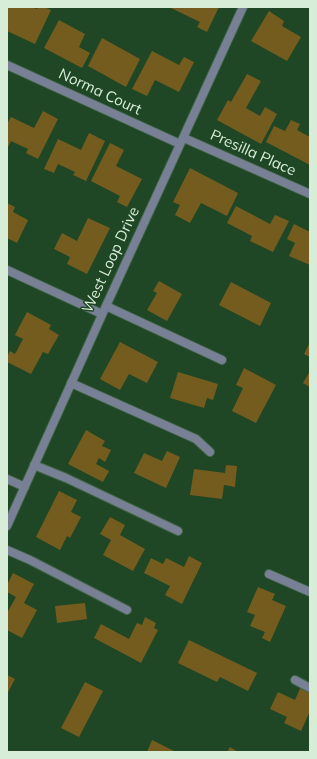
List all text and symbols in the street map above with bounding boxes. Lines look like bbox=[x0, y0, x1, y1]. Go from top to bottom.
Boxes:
street label: Norma Court bbox=[56, 65, 144, 119]
street label: Presilla Place bbox=[207, 126, 299, 180]
street label: West Loop Drive bbox=[79, 204, 143, 316]

